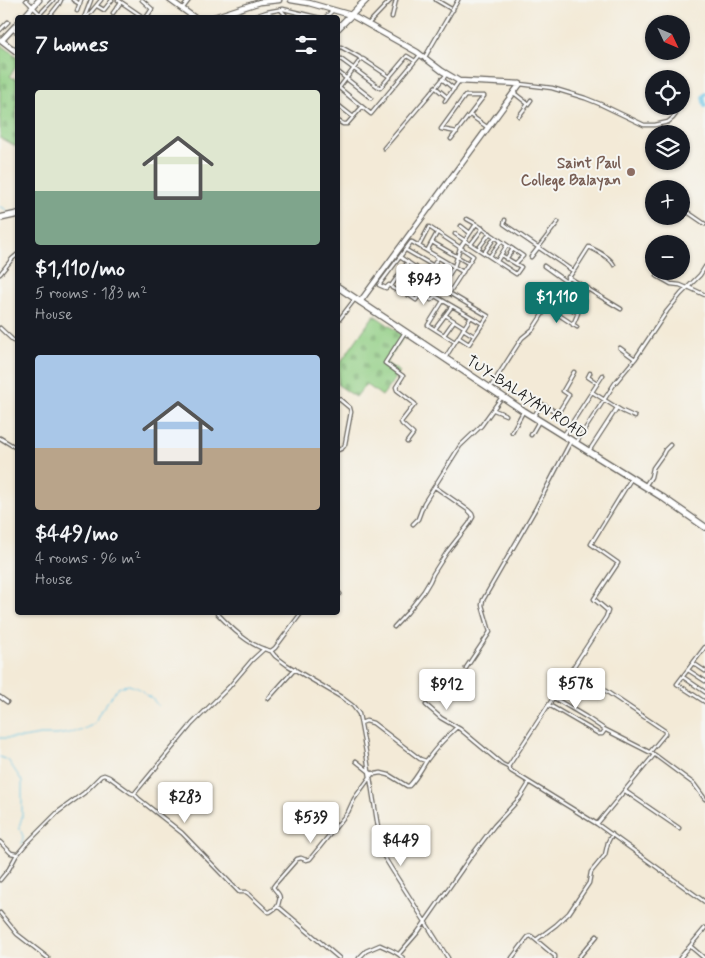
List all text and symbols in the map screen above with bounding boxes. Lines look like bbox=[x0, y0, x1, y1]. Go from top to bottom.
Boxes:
north arrow bbox=[645, 15, 690, 60]
map controls bbox=[645, 15, 690, 280]
text: 7 homes bbox=[35, 31, 108, 59]
icon: filters bbox=[292, 31, 320, 59]
button: locate bbox=[645, 70, 690, 115]
icon: home bbox=[133, 123, 223, 213]
button: layers bbox=[645, 125, 690, 170]
place label: Saint Paul College Balayan bbox=[521, 154, 621, 192]
marker: Saint Paul College Balayan bbox=[625, 166, 637, 178]
button: + bbox=[645, 180, 690, 225]
button: − bbox=[645, 235, 690, 280]
text: $1,110/mo bbox=[35, 255, 125, 283]
pin: $943 bbox=[394, 264, 454, 306]
text: $943 bbox=[407, 269, 441, 290]
pin: $1,110 bbox=[516, 282, 598, 324]
text: 5 rooms · 183 m² bbox=[35, 283, 147, 304]
text: $1,110 bbox=[536, 287, 578, 308]
text: House bbox=[35, 304, 73, 325]
street label: TUY-BALAYAN ROAD bbox=[462, 351, 591, 444]
icon: home bbox=[133, 388, 223, 478]
text: $449/mo bbox=[35, 520, 118, 548]
text: 4 rooms · 96 m² bbox=[35, 548, 141, 569]
text: House bbox=[35, 569, 73, 590]
pin: $912 bbox=[417, 668, 477, 711]
pin: $578 bbox=[546, 668, 606, 710]
text: $578 bbox=[558, 673, 594, 694]
text: $912 bbox=[430, 674, 464, 695]
pin: $283 bbox=[155, 782, 215, 824]
text: $283 bbox=[169, 787, 201, 808]
pin: $539 bbox=[281, 802, 341, 844]
text: $539 bbox=[294, 807, 328, 828]
pin: $449 bbox=[371, 824, 431, 867]
text: $449 bbox=[383, 830, 419, 851]

